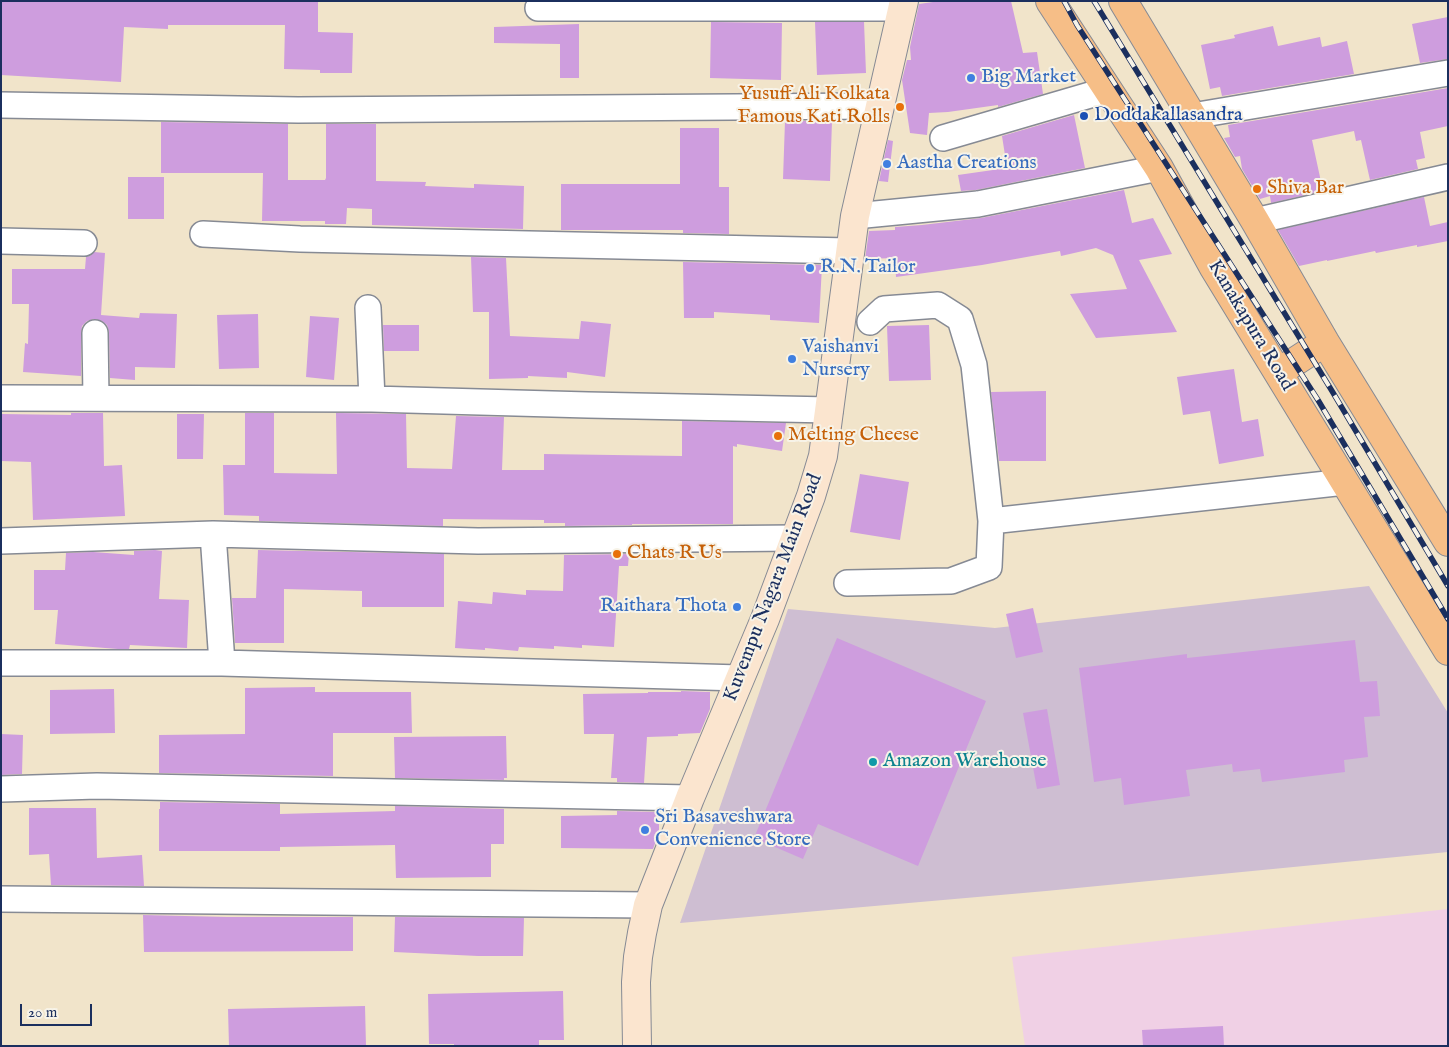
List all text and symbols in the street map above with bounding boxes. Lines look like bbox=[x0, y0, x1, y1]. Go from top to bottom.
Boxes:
place label: Big Market bbox=[981, 66, 1076, 90]
marker: Big Market bbox=[965, 72, 977, 84]
place label: Yusuff Ali Kolkata Famous Kati Rolls bbox=[738, 83, 890, 130]
marker: Yusuff Ali Kolkata Famous Kati Rolls bbox=[894, 101, 906, 113]
place label: Doddakallasandra bbox=[1094, 104, 1243, 128]
marker: Doddakallasandra bbox=[1078, 110, 1090, 122]
place label: Aastha Creations bbox=[897, 152, 1037, 176]
marker: Aastha Creations bbox=[881, 158, 893, 170]
place label: Shiva Bar bbox=[1267, 177, 1344, 201]
marker: Shiva Bar bbox=[1251, 183, 1263, 195]
place label: R.N. Tailor bbox=[820, 256, 916, 280]
street label: Kanakapura Road bbox=[1201, 256, 1299, 396]
marker: R.N. Tailor bbox=[804, 262, 816, 274]
place label: Vaishanvi Nursery bbox=[802, 336, 879, 383]
marker: Vaishanvi Nursery bbox=[786, 353, 798, 365]
place label: Melting Cheese bbox=[788, 424, 919, 448]
marker: Melting Cheese bbox=[772, 430, 784, 442]
street label: Kuvempu Nagara Main Road bbox=[719, 471, 829, 705]
place label: Chats R Us bbox=[627, 542, 722, 566]
marker: Chats R Us bbox=[611, 548, 623, 560]
place label: Raithara Thota bbox=[600, 595, 727, 619]
marker: Raithara Thota bbox=[731, 601, 743, 613]
place label: Amazon Warehouse bbox=[883, 750, 1046, 774]
marker: Amazon Warehouse bbox=[867, 756, 879, 768]
place label: Sri Basaveshwara Convenience Store bbox=[655, 806, 811, 853]
marker: Sri Basaveshwara Convenience Store bbox=[639, 824, 651, 836]
scale bar bbox=[22, 994, 95, 1026]
text: 20 m bbox=[28, 1003, 57, 1022]

